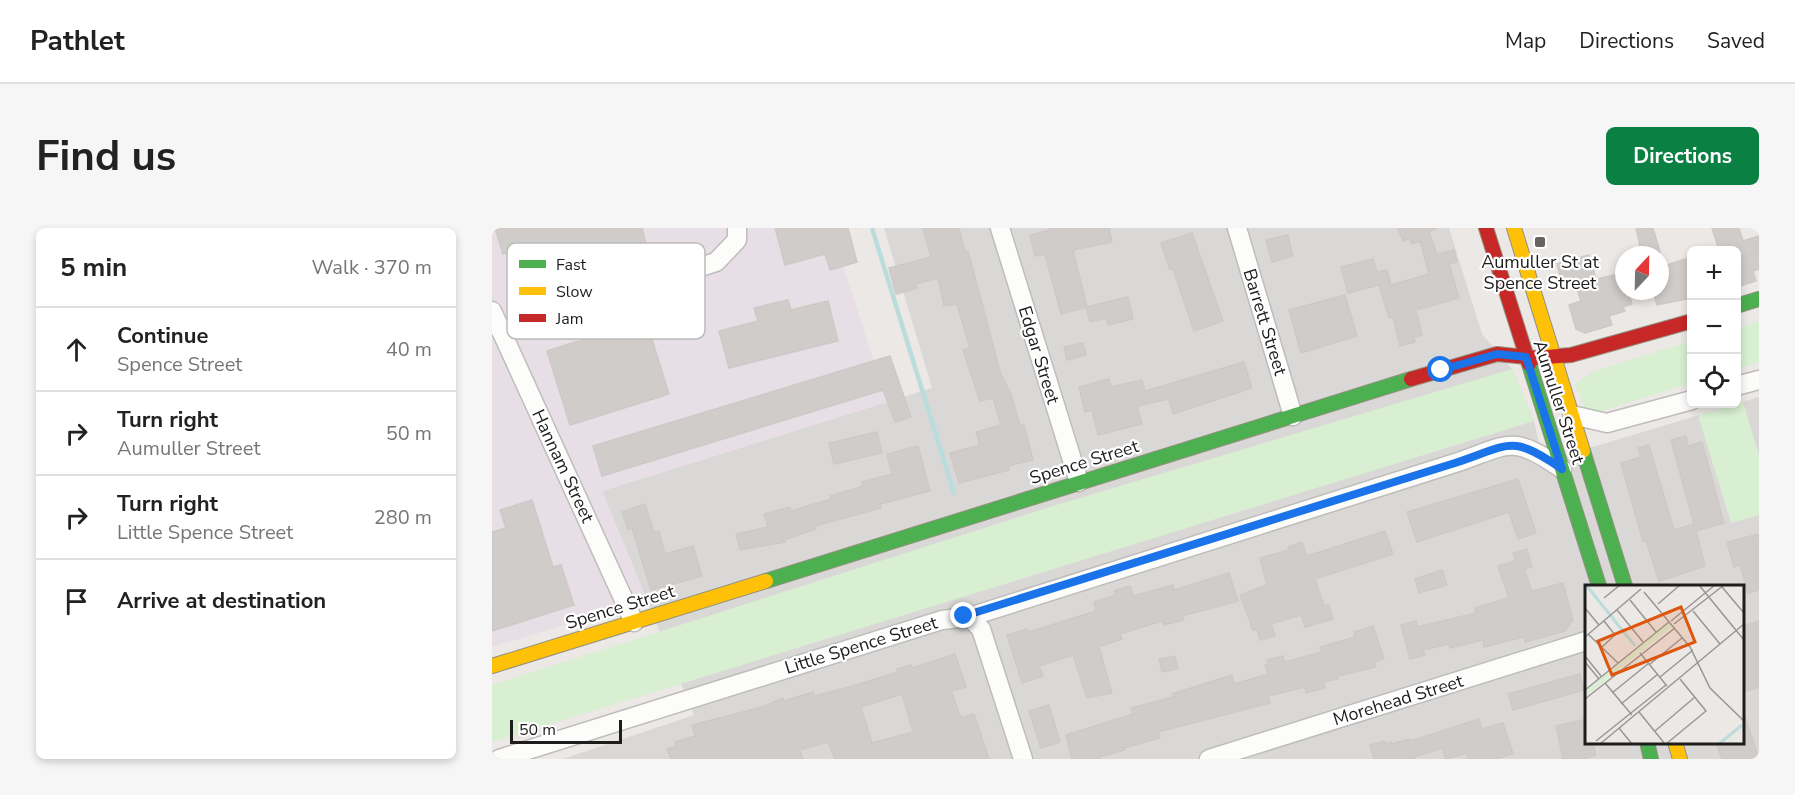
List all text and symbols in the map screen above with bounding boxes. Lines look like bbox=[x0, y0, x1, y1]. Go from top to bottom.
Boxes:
text: Pathlet bbox=[30, 22, 125, 60]
text: Map bbox=[1505, 27, 1546, 55]
text: Directions bbox=[1579, 27, 1674, 55]
text: Saved bbox=[1707, 27, 1765, 55]
button: Directions bbox=[1606, 127, 1759, 185]
text: Find us bbox=[36, 128, 176, 185]
marker: Aumuller St at Spence Street bbox=[1533, 235, 1547, 249]
legend bbox=[507, 243, 705, 339]
north arrow bbox=[1615, 246, 1669, 300]
map controls bbox=[1687, 246, 1741, 408]
button: + bbox=[1687, 246, 1741, 300]
text: 5 min bbox=[60, 250, 127, 285]
place label: Aumuller St at Spence Street bbox=[1481, 250, 1600, 295]
text: Walk · 370 m bbox=[312, 254, 432, 281]
text: Fast bbox=[556, 254, 587, 276]
street label: Barrett Street bbox=[1237, 266, 1293, 379]
text: Slow bbox=[556, 281, 593, 303]
button: − bbox=[1687, 300, 1741, 354]
street label: Edgar Street bbox=[1013, 303, 1065, 408]
text: Jam bbox=[555, 308, 583, 330]
text: Continue bbox=[117, 321, 208, 351]
icon: ahead bbox=[60, 333, 93, 366]
text: 40 m bbox=[386, 336, 432, 363]
street label: Aumuller Street bbox=[1528, 337, 1591, 468]
text: Spence Street bbox=[117, 351, 242, 378]
button: locate bbox=[1687, 354, 1741, 408]
route start bbox=[1427, 356, 1453, 382]
text: Turn right bbox=[117, 405, 218, 435]
street label: Hannam Street bbox=[526, 405, 600, 527]
icon: right bbox=[60, 417, 93, 450]
text: 50 m bbox=[386, 420, 432, 447]
street label: Spence Street bbox=[1027, 434, 1142, 490]
text: Aumuller Street bbox=[117, 435, 260, 462]
text: Turn right bbox=[117, 489, 218, 519]
icon: right bbox=[60, 501, 93, 534]
text: 280 m bbox=[374, 504, 432, 531]
text: Little Spence Street bbox=[117, 519, 293, 546]
street label: Spence Street bbox=[563, 579, 678, 635]
icon: arrive bbox=[60, 585, 93, 618]
inset map bbox=[1585, 585, 1744, 744]
text: Arrive at destination bbox=[117, 586, 326, 616]
route end bbox=[950, 602, 976, 628]
street label: Little Spence Street bbox=[782, 610, 941, 680]
street label: Morehead Street bbox=[1330, 669, 1467, 731]
scale bar bbox=[510, 717, 622, 744]
text: 50 m bbox=[519, 719, 556, 741]

